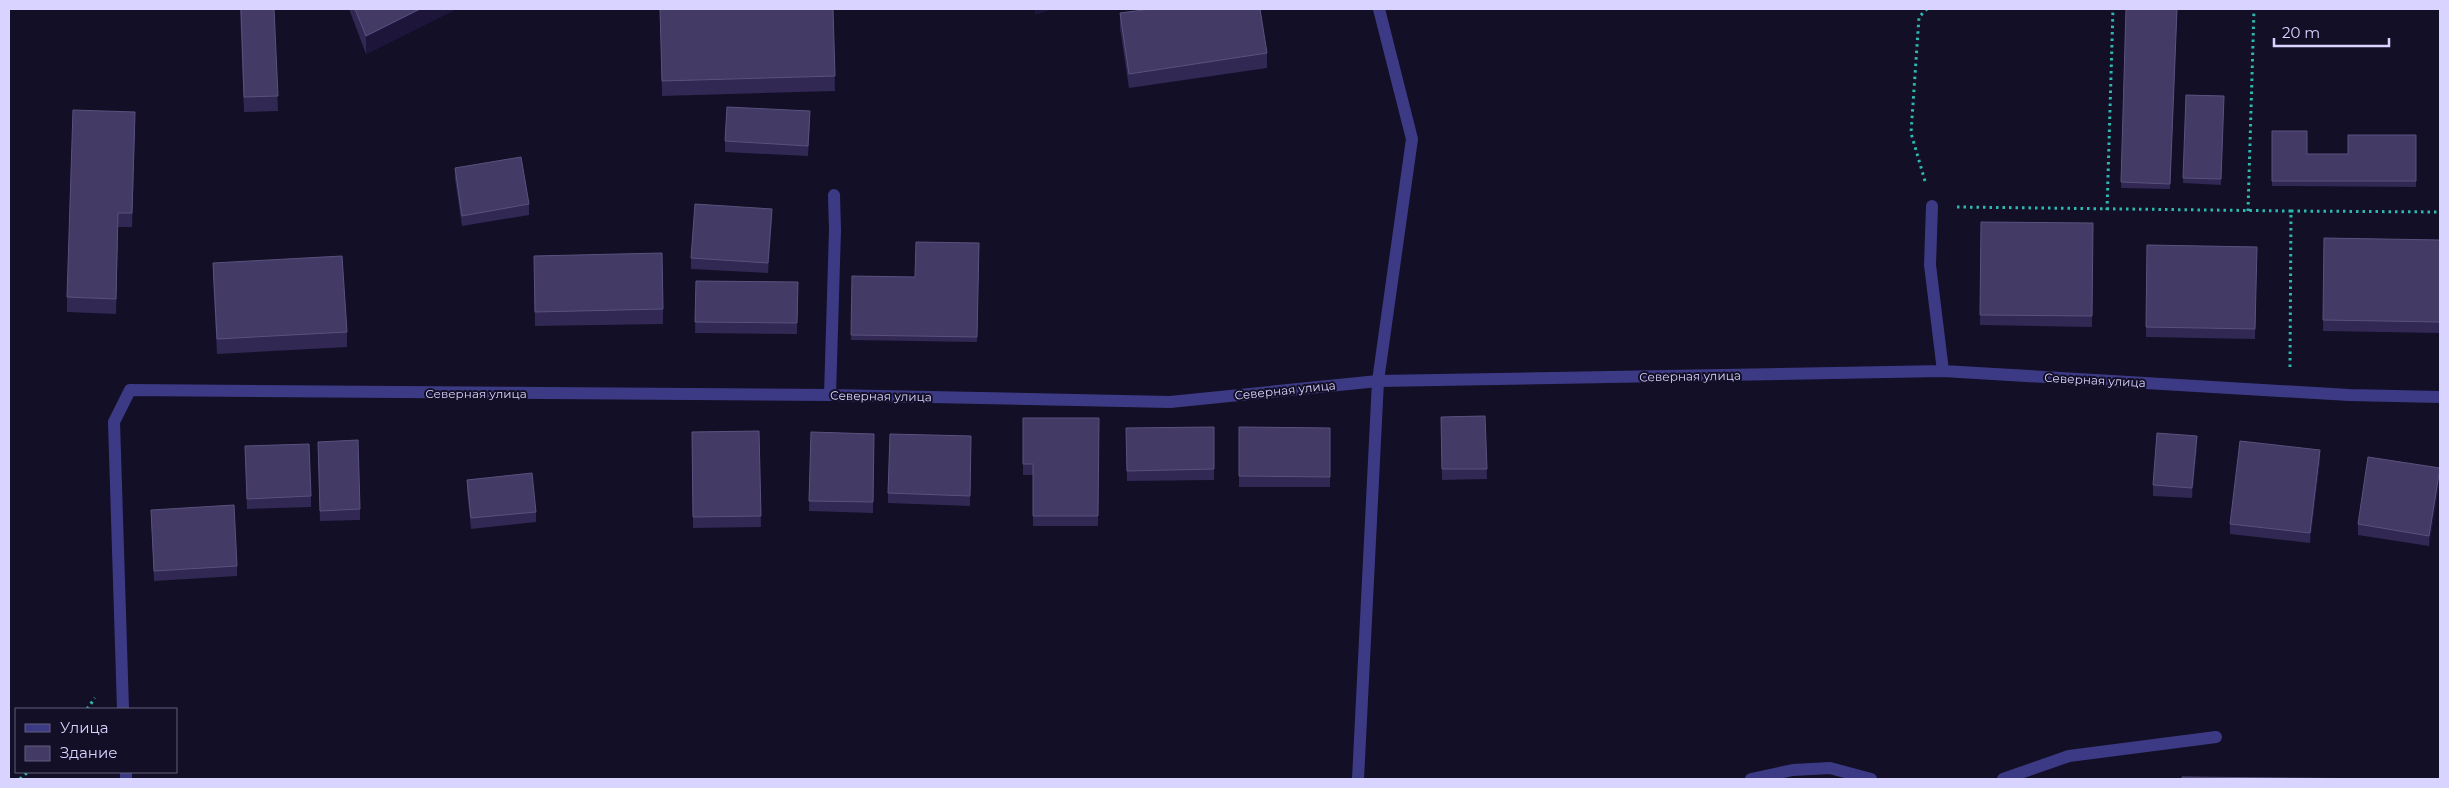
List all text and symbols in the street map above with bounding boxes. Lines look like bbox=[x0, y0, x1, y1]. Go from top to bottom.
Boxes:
scale bar bbox=[2274, 15, 2389, 47]
text: 20 m bbox=[2282, 23, 2320, 42]
street label: Северная улица bbox=[1639, 368, 1741, 384]
street label: Северная улица bbox=[2044, 370, 2146, 390]
street label: Северная улица bbox=[1234, 377, 1336, 403]
street label: Северная улица bbox=[425, 386, 527, 401]
street label: Северная улица bbox=[830, 388, 932, 404]
legend bbox=[15, 708, 178, 773]
text: Улица bbox=[60, 718, 108, 737]
text: Здание bbox=[60, 743, 118, 762]

